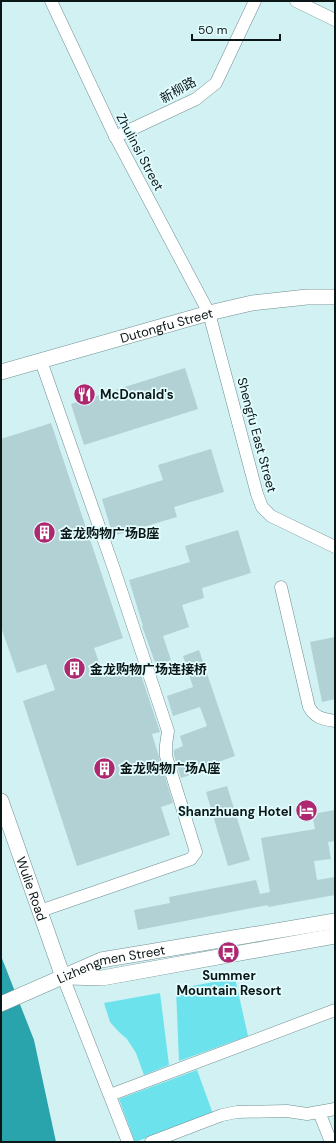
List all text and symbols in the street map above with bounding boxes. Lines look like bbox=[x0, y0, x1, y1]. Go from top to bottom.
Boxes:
scale bar bbox=[192, 16, 280, 42]
text: 50 m bbox=[198, 22, 227, 38]
street label: 新柳路 bbox=[157, 73, 199, 107]
street label: Zhulinsi Street bbox=[112, 110, 168, 194]
street label: Dutongfu Street bbox=[118, 304, 215, 346]
street label: Shengfu East Street bbox=[233, 376, 281, 494]
restaurant icon: McDonald's bbox=[72, 381, 98, 407]
place label: McDonald's bbox=[100, 386, 174, 403]
building icon: 金龙购物广场B座 bbox=[31, 520, 57, 546]
place label: 金龙购物广场B座 bbox=[60, 525, 159, 542]
building icon: 金龙购物广场连接桥 bbox=[61, 656, 87, 682]
place label: 金龙购物广场连接桥 bbox=[90, 661, 207, 678]
building icon: 金龙购物广场A座 bbox=[91, 755, 117, 781]
place label: 金龙购物广场A座 bbox=[120, 760, 220, 777]
hotel icon: Shanzhuang Hotel bbox=[294, 798, 320, 824]
place label: Shanzhuang Hotel bbox=[178, 803, 292, 820]
street label: Wulie Road bbox=[13, 854, 51, 923]
bus stop icon: Summer Mountain Resort bbox=[216, 940, 242, 966]
street label: Lizhengmen Street bbox=[54, 941, 166, 987]
place label: Summer Mountain Resort bbox=[177, 967, 281, 999]

